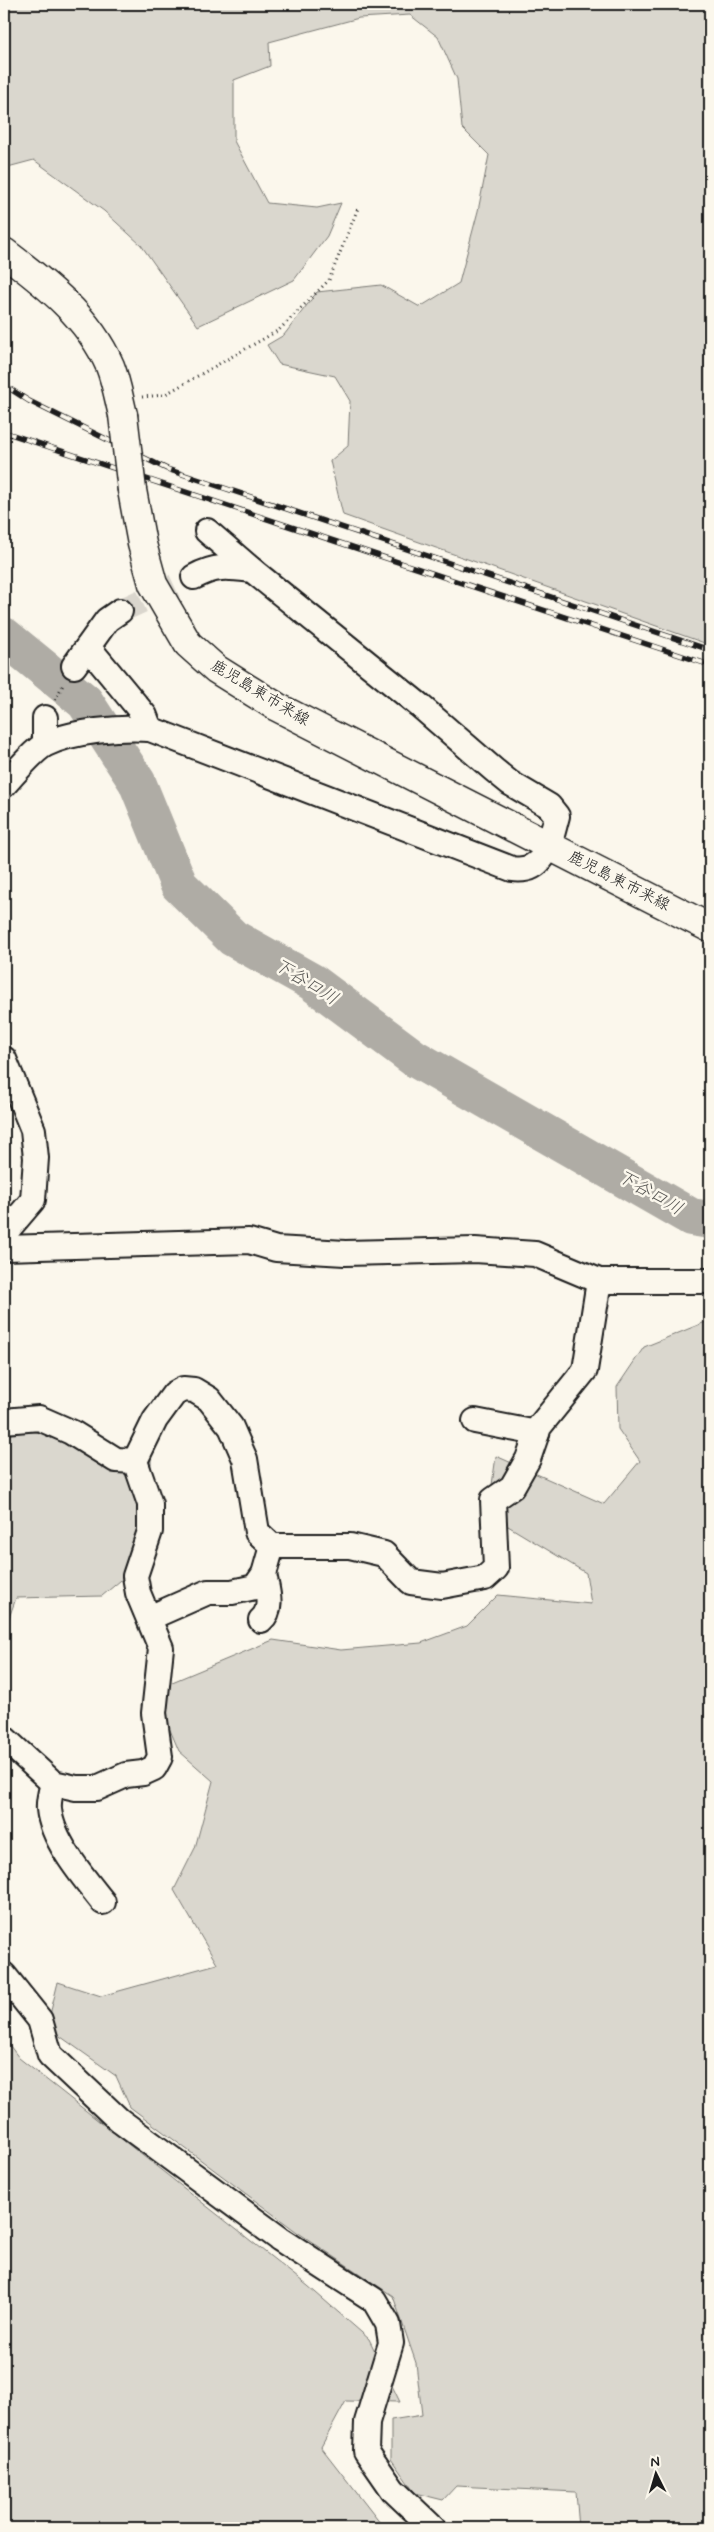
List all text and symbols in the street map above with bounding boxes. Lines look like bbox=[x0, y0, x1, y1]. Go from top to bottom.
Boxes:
street label: 鹿児島東市来線 bbox=[207, 655, 313, 731]
street label: 鹿児島東市来線 bbox=[564, 846, 674, 916]
water label: 下谷口川 bbox=[269, 953, 343, 1011]
water label: 下谷口川 bbox=[613, 1165, 687, 1221]
north arrow bbox=[632, 2450, 682, 2500]
text: N bbox=[650, 2453, 660, 2471]

